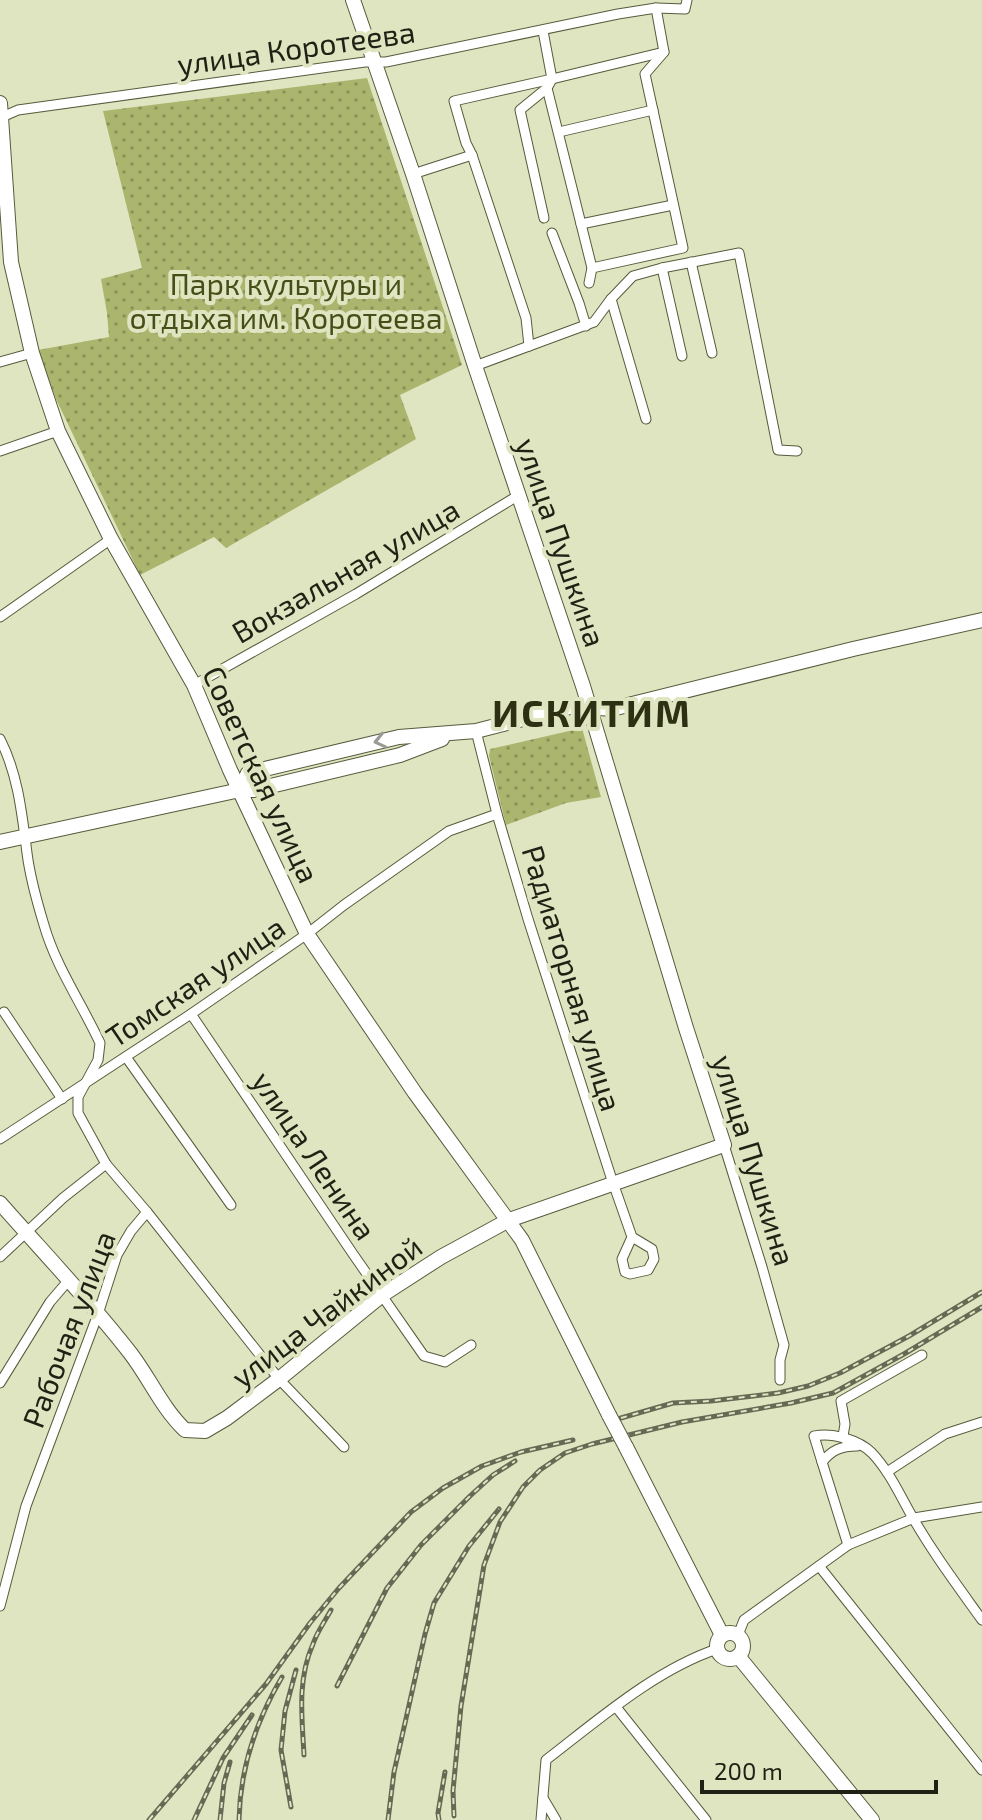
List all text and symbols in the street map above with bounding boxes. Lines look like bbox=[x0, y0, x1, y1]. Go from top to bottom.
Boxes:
street label: улица Коротеева bbox=[175, 12, 417, 83]
park label: Парк культуры и отдыха им. Коротеева bbox=[130, 265, 442, 335]
street label: улица Пушкина bbox=[508, 433, 615, 651]
street label: Вокзальная улица bbox=[225, 490, 466, 651]
street label: Советская улица bbox=[195, 660, 328, 888]
district label: ИСКИТИМ bbox=[492, 689, 692, 735]
one-way arrow bbox=[374, 732, 387, 749]
street label: Радиаторная улица bbox=[514, 841, 631, 1115]
street label: Томская улица bbox=[99, 908, 292, 1055]
street label: улица Пушкина bbox=[705, 1050, 804, 1270]
street label: улица Ленина bbox=[245, 1064, 385, 1247]
street label: Рабочая улица bbox=[14, 1226, 123, 1433]
street label: улица Чайкиной bbox=[224, 1228, 429, 1395]
scale bar bbox=[702, 1744, 936, 1794]
text: 200 m bbox=[714, 1756, 783, 1785]

